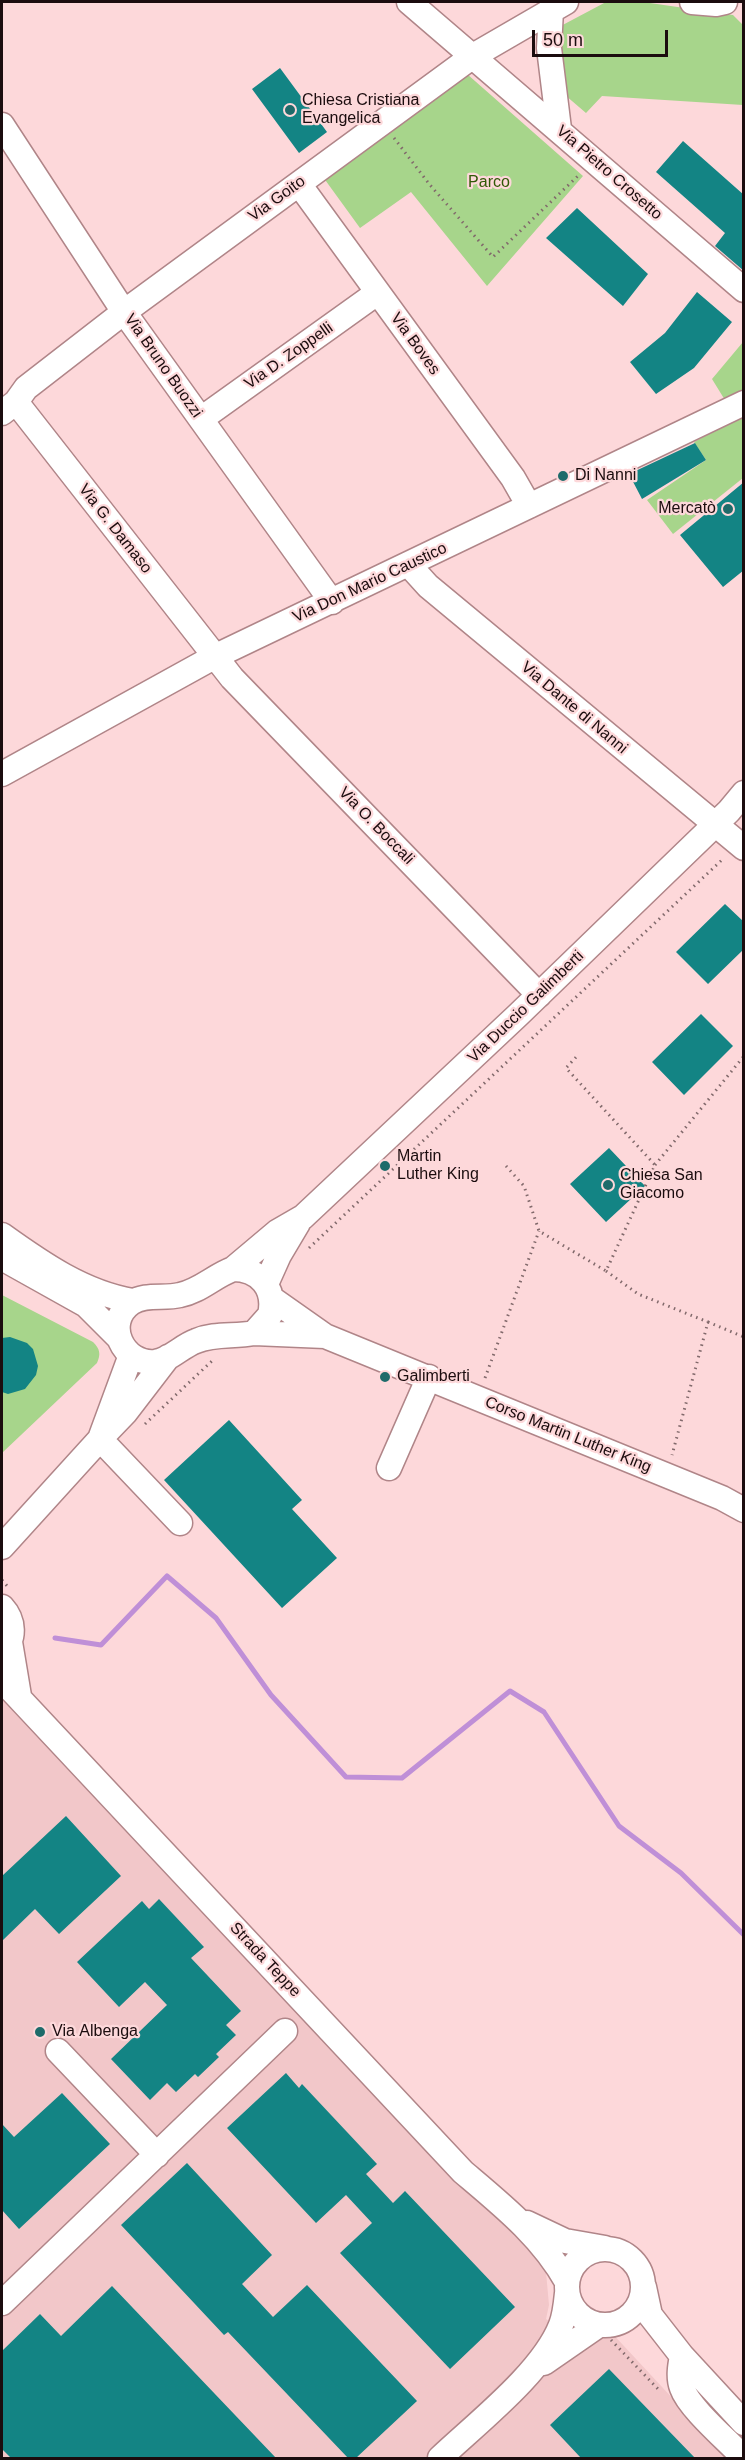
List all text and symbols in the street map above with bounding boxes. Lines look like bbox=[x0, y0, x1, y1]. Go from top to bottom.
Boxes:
scale bar bbox=[535, 18, 672, 56]
text: 50 m bbox=[543, 30, 583, 50]
place label: Chiesa Cristiana Evangelica bbox=[302, 91, 419, 129]
marker: Chiesa Cristiana Evangelica bbox=[283, 103, 297, 117]
street label: Via Pietro Crosetto bbox=[552, 122, 666, 224]
street label: Via Goito bbox=[245, 172, 309, 226]
park label: Parco bbox=[468, 173, 510, 193]
street label: Via Boves bbox=[386, 309, 444, 379]
street label: Via Bruno Buozzi bbox=[120, 310, 206, 422]
street label: Via D. Zoppelli bbox=[241, 318, 337, 394]
place label: Di Nanni bbox=[575, 466, 636, 486]
marker: Di Nanni bbox=[556, 469, 570, 483]
street label: Via G. Damaso bbox=[74, 480, 156, 578]
place label: Mercatò bbox=[658, 499, 716, 519]
marker: Mercatò bbox=[721, 502, 735, 516]
street label: Via Don Mario Caustico bbox=[290, 539, 450, 627]
street label: Via Dante di Nanni bbox=[517, 658, 631, 758]
street label: Via O. Boccali bbox=[334, 783, 418, 869]
street label: Via Duccio Galimberti bbox=[464, 947, 588, 1067]
place label: Martin Luther King bbox=[397, 1147, 479, 1185]
marker: Martin Luther King bbox=[378, 1159, 392, 1173]
place label: Chiesa San Giacomo bbox=[620, 1166, 703, 1204]
marker: Chiesa San Giacomo bbox=[601, 1178, 615, 1192]
place label: Galimberti bbox=[397, 1367, 470, 1387]
marker: Galimberti bbox=[378, 1370, 392, 1384]
street label: Corso Martin Luther King bbox=[482, 1393, 654, 1477]
street label: Strada Teppe bbox=[226, 1919, 304, 2001]
place label: Via Albenga bbox=[52, 2022, 138, 2042]
marker: Via Albenga bbox=[33, 2025, 47, 2039]

